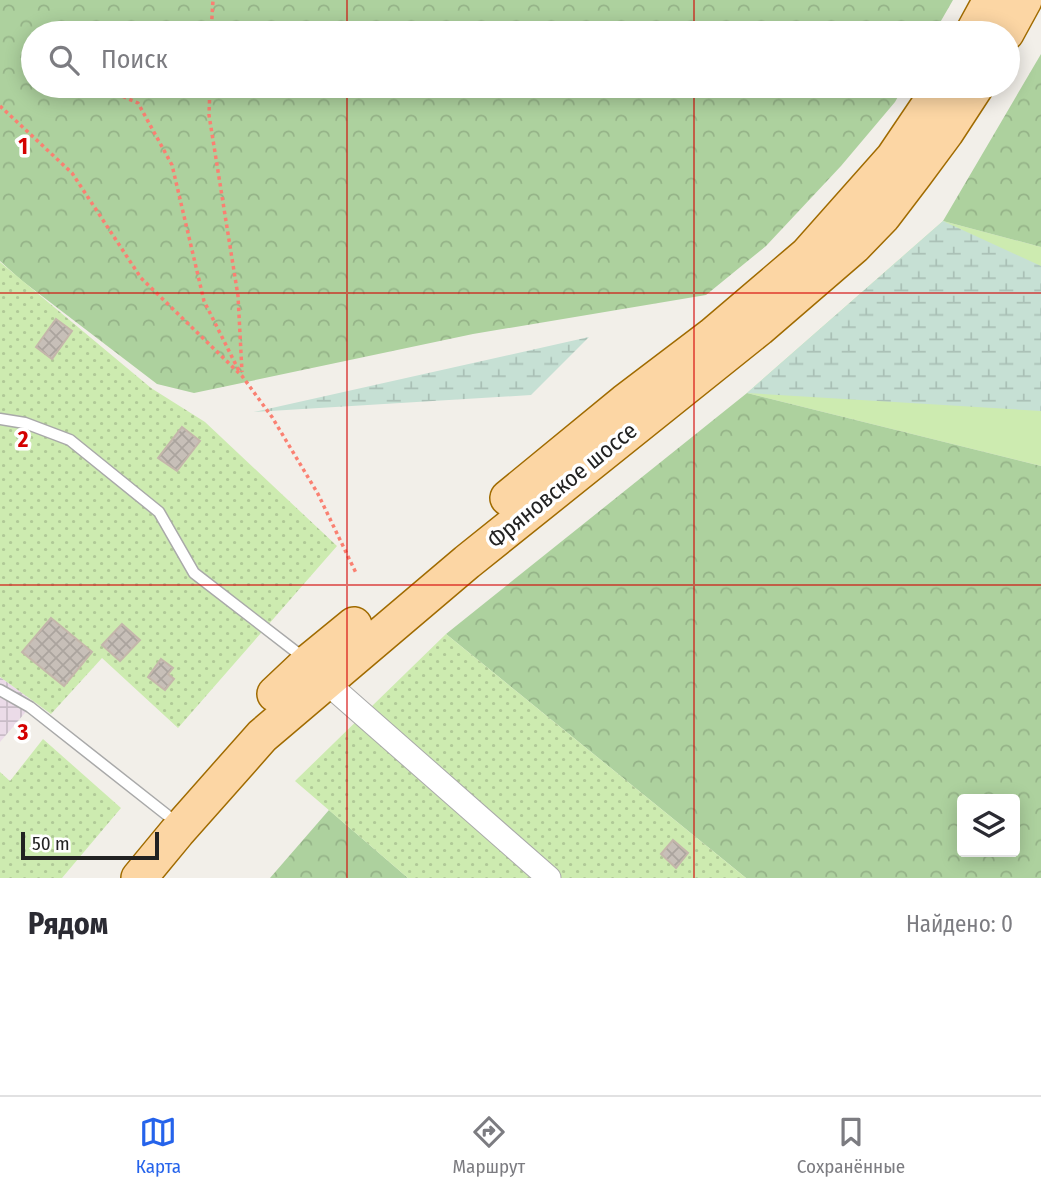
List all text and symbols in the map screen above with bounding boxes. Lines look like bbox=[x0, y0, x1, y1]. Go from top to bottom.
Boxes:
search box bbox=[21, 21, 1020, 98]
icon: search bbox=[45, 41, 83, 79]
text: Поиск bbox=[101, 44, 168, 75]
text: 1 bbox=[18, 132, 28, 160]
street label: Фряновское шоссе bbox=[482, 416, 642, 554]
text: 2 bbox=[17, 425, 29, 453]
text: 3 bbox=[17, 718, 29, 746]
map controls bbox=[957, 794, 1020, 857]
button: layers bbox=[957, 794, 1020, 857]
scale bar bbox=[21, 829, 159, 861]
text: 50 m bbox=[32, 832, 70, 855]
text: Рядом bbox=[28, 906, 108, 942]
text: Найдено: 0 bbox=[906, 910, 1013, 938]
tab: Карта bbox=[136, 1113, 181, 1178]
tab: Маршрут bbox=[453, 1113, 525, 1178]
tab: Сохранённые bbox=[797, 1113, 905, 1178]

